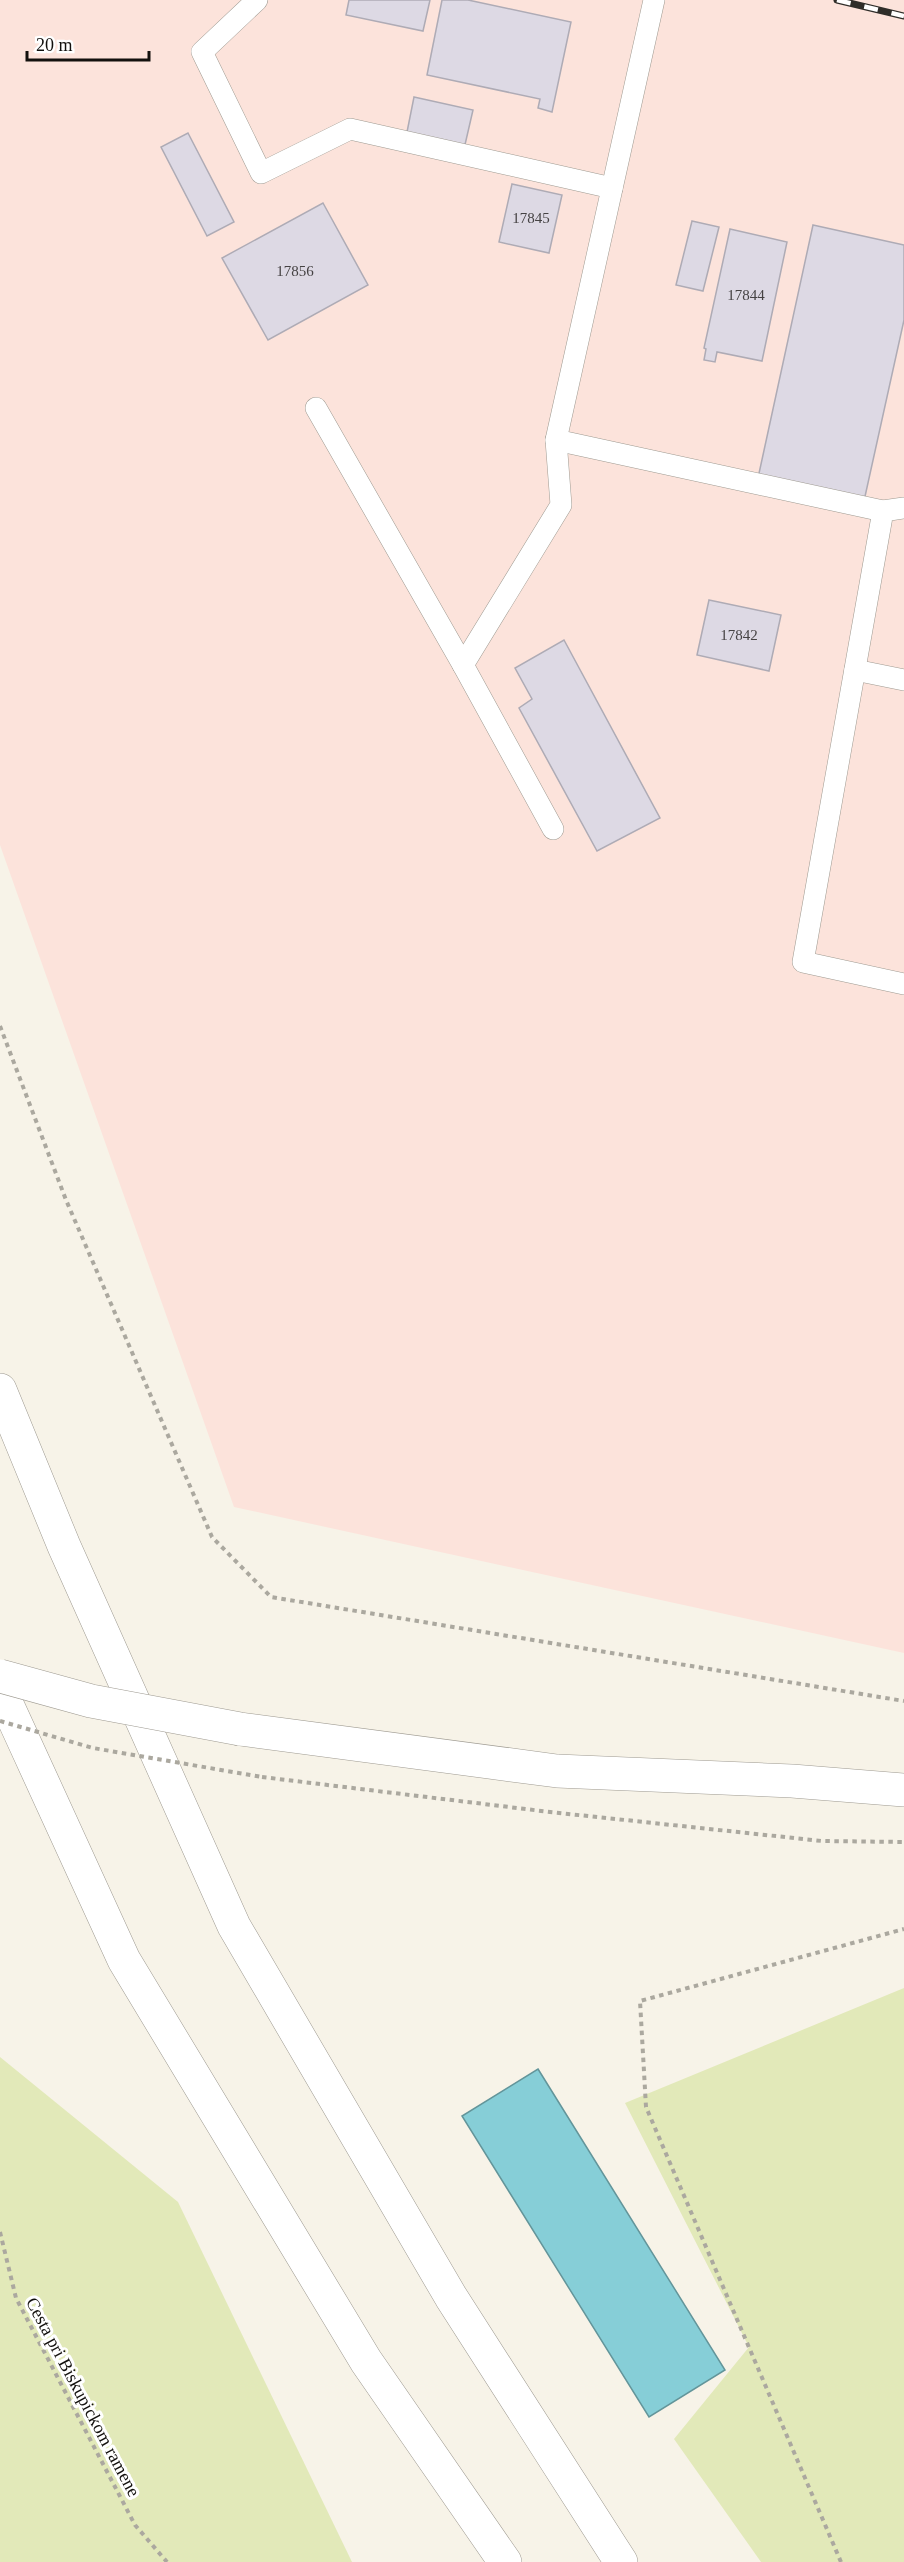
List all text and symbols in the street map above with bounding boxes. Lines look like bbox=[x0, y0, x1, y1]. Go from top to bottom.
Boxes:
scale bar bbox=[27, 24, 148, 62]
text: 20 m bbox=[36, 35, 73, 55]
house number: 17845 bbox=[512, 210, 550, 226]
house number: 17856 bbox=[276, 263, 314, 279]
house number: 17844 bbox=[727, 287, 765, 303]
house number: 17842 bbox=[720, 627, 758, 643]
street label: Cesta pri Biskupickom ramene bbox=[22, 2294, 144, 2500]

